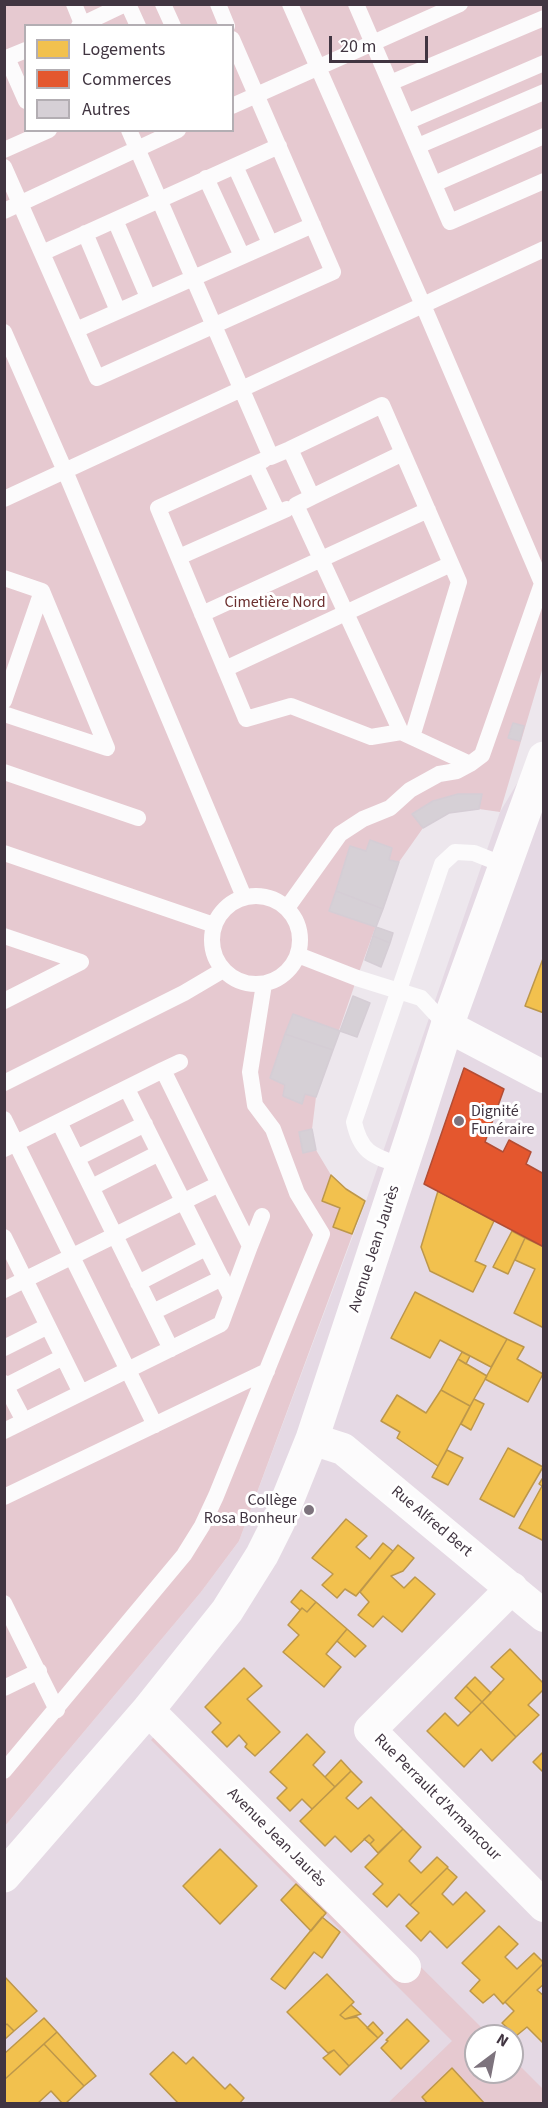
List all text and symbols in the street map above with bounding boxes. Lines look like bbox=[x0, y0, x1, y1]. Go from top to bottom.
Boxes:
legend bbox=[24, 24, 234, 132]
scale bar bbox=[332, 24, 431, 62]
text: 20 m bbox=[340, 34, 376, 59]
text: Logements bbox=[82, 37, 165, 62]
text: Commerces bbox=[82, 67, 171, 92]
text: Autres bbox=[82, 97, 130, 122]
park label: Cimetière Nord bbox=[224, 593, 326, 613]
place label: Dignité Funéraire bbox=[471, 1102, 535, 1140]
marker: Dignité Funéraire bbox=[452, 1114, 466, 1128]
street label: Avenue Jean Jaurès bbox=[345, 1183, 405, 1315]
street label: Rue Alfred Bert bbox=[386, 1482, 476, 1562]
place label: Collège Rosa Bonheur bbox=[204, 1491, 297, 1529]
marker: Collège Rosa Bonheur bbox=[302, 1503, 316, 1517]
street label: Rue Perrault d'Armancour bbox=[369, 1730, 505, 1866]
street label: Avenue Jean Jaurès bbox=[222, 1784, 330, 1892]
north arrow bbox=[464, 2024, 524, 2084]
text: N bbox=[492, 2028, 513, 2053]

